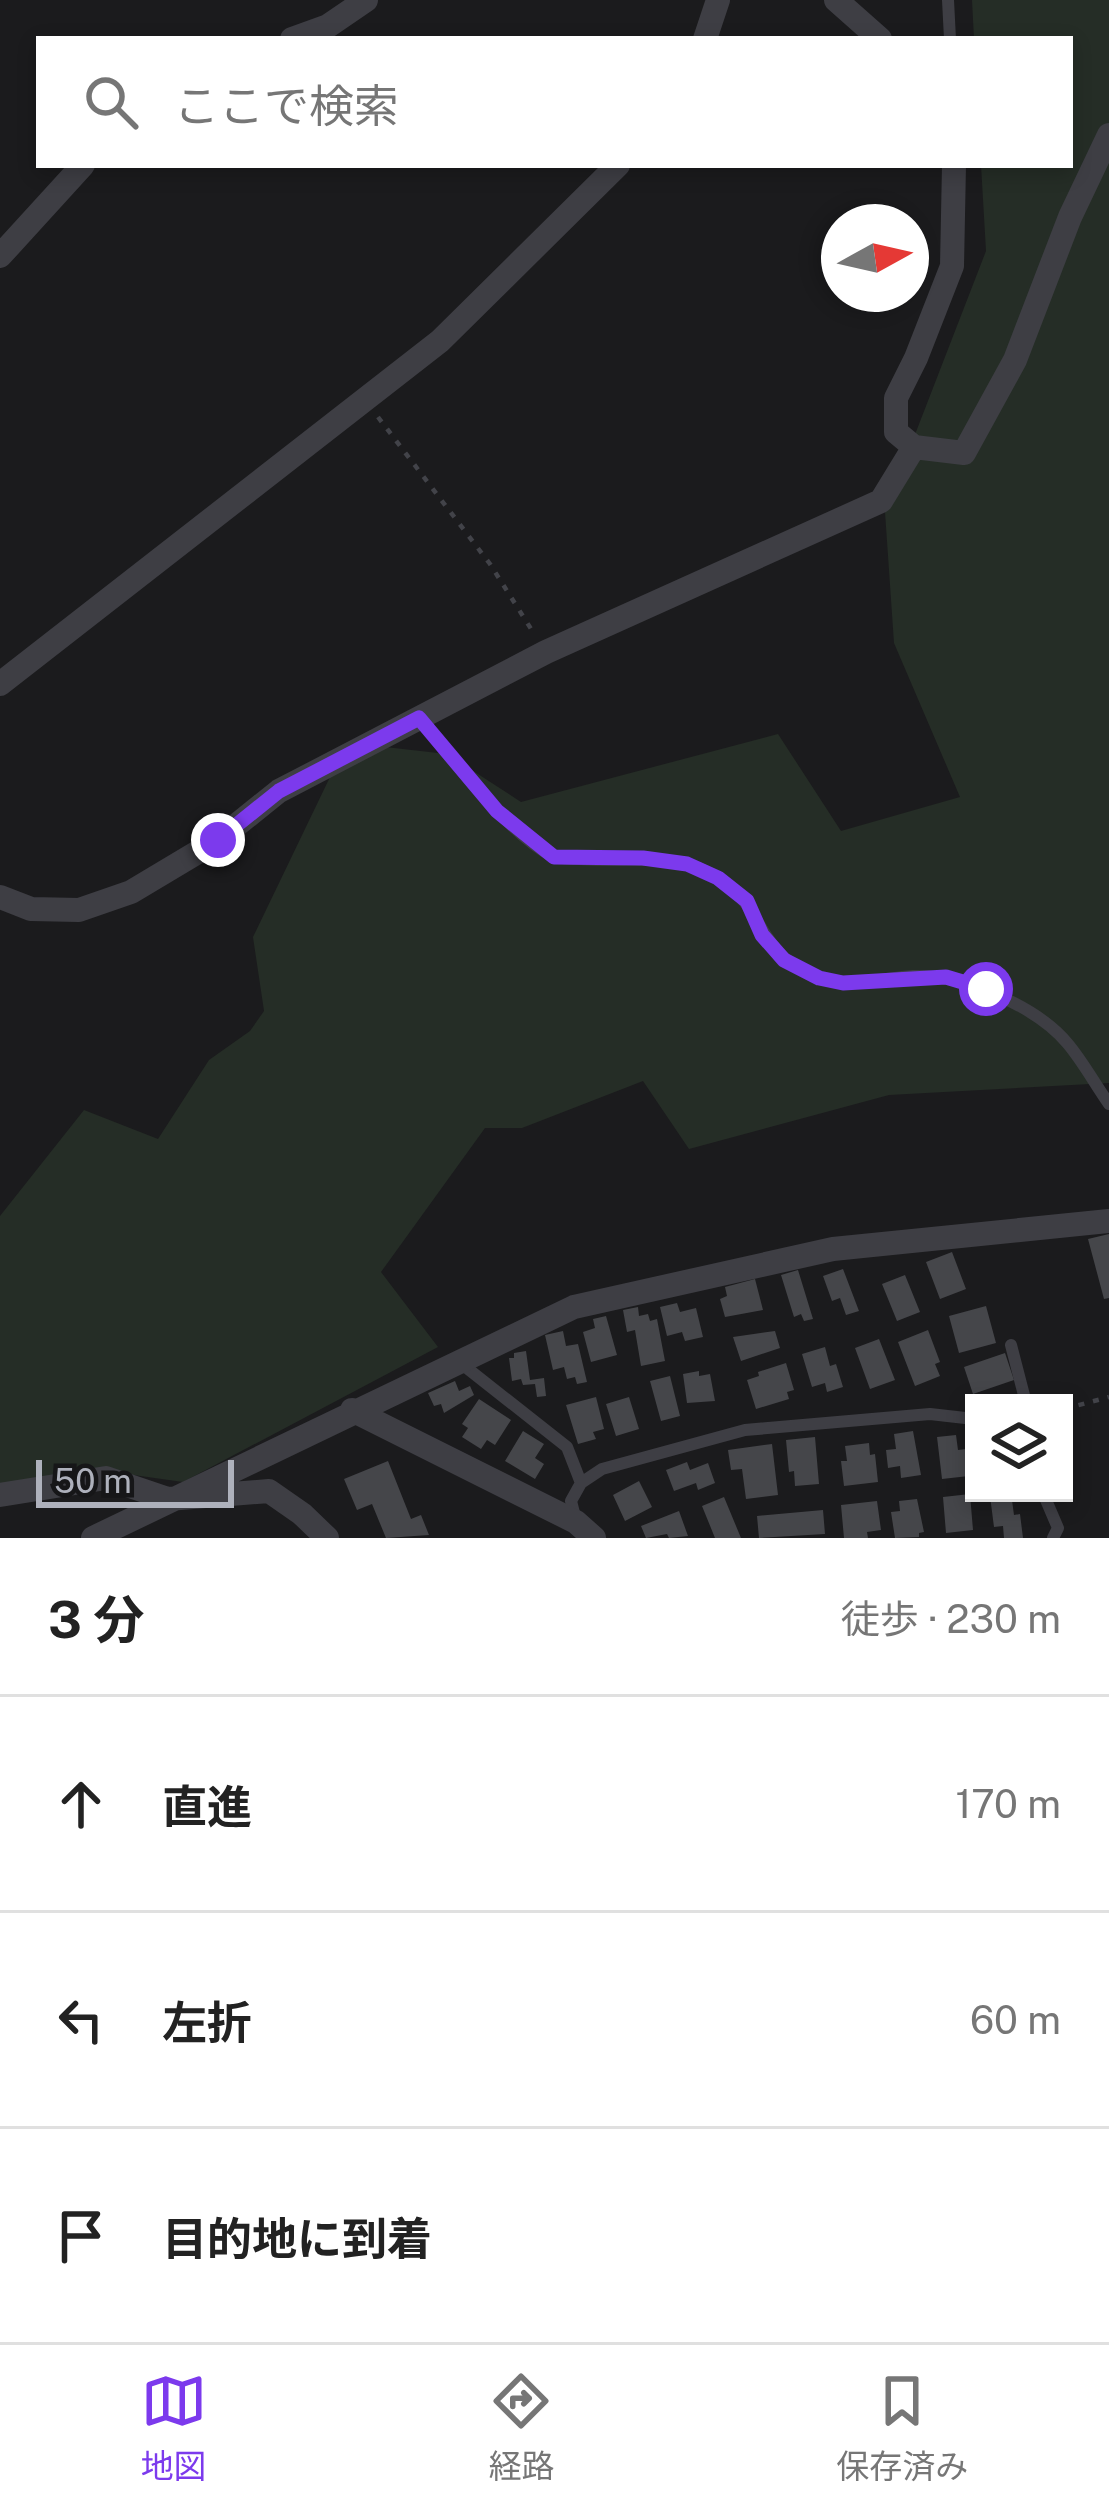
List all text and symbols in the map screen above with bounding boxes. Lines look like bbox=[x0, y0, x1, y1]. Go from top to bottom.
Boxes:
search box bbox=[36, 36, 1073, 168]
icon: search bbox=[78, 69, 144, 135]
text: ここで検索 bbox=[174, 79, 399, 132]
north arrow bbox=[821, 204, 929, 312]
route end bbox=[191, 813, 245, 867]
route start bbox=[959, 962, 1013, 1016]
map controls bbox=[965, 1394, 1073, 1502]
button: layers bbox=[965, 1394, 1073, 1502]
scale bar bbox=[36, 1454, 234, 1507]
text: 50 m bbox=[54, 1462, 132, 1500]
text: 3 分 bbox=[48, 1590, 144, 1649]
text: 徒歩 · 230 m bbox=[841, 1596, 1061, 1642]
icon: ahead bbox=[48, 1771, 114, 1837]
text: 直進 bbox=[162, 1780, 252, 1833]
text: 170 m bbox=[955, 1781, 1061, 1827]
icon: left bbox=[48, 1987, 114, 2053]
text: 左折 bbox=[162, 1996, 252, 2049]
text: 60 m bbox=[970, 1997, 1061, 2043]
icon: arrive bbox=[48, 2203, 114, 2269]
text: 目的地に到着 bbox=[162, 2212, 432, 2265]
tab: 地図 bbox=[141, 2368, 207, 2488]
tab: 経路 bbox=[488, 2368, 554, 2488]
tab: 保存済み bbox=[836, 2368, 968, 2488]

